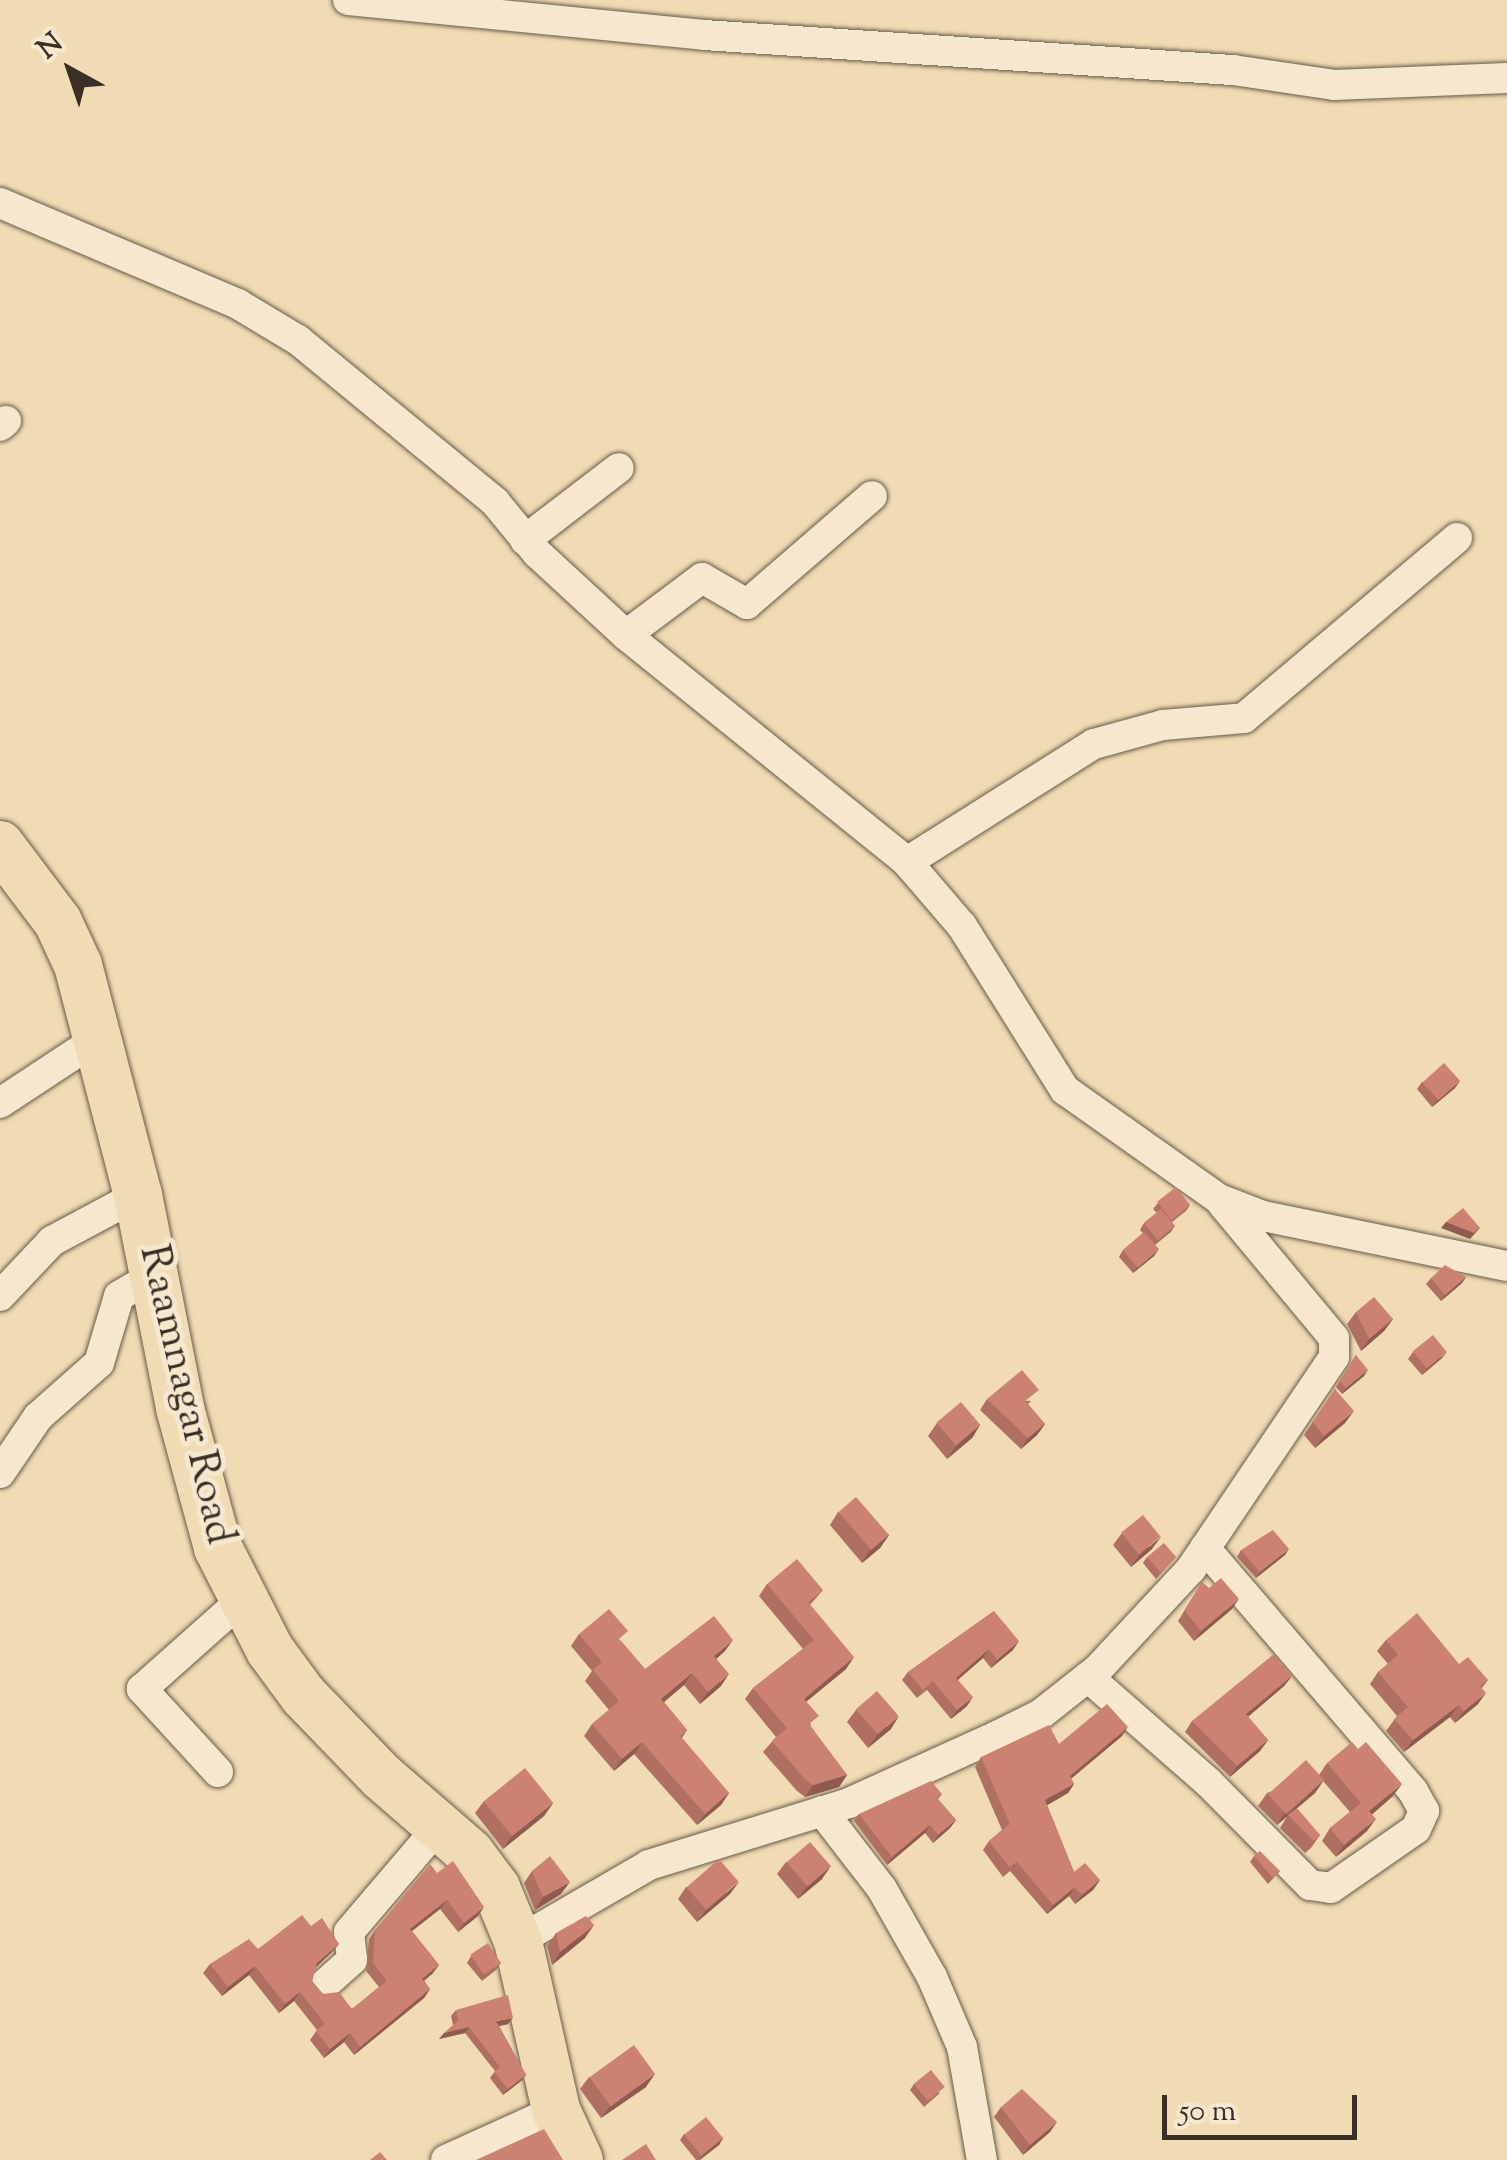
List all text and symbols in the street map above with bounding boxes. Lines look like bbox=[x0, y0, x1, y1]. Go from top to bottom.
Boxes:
north arrow bbox=[20, 20, 120, 120]
text: N bbox=[29, 25, 72, 70]
street label: Raamnagar Road bbox=[126, 1240, 244, 1550]
scale bar bbox=[1167, 2075, 1362, 2137]
text: 50 m bbox=[1179, 2091, 1236, 2134]

